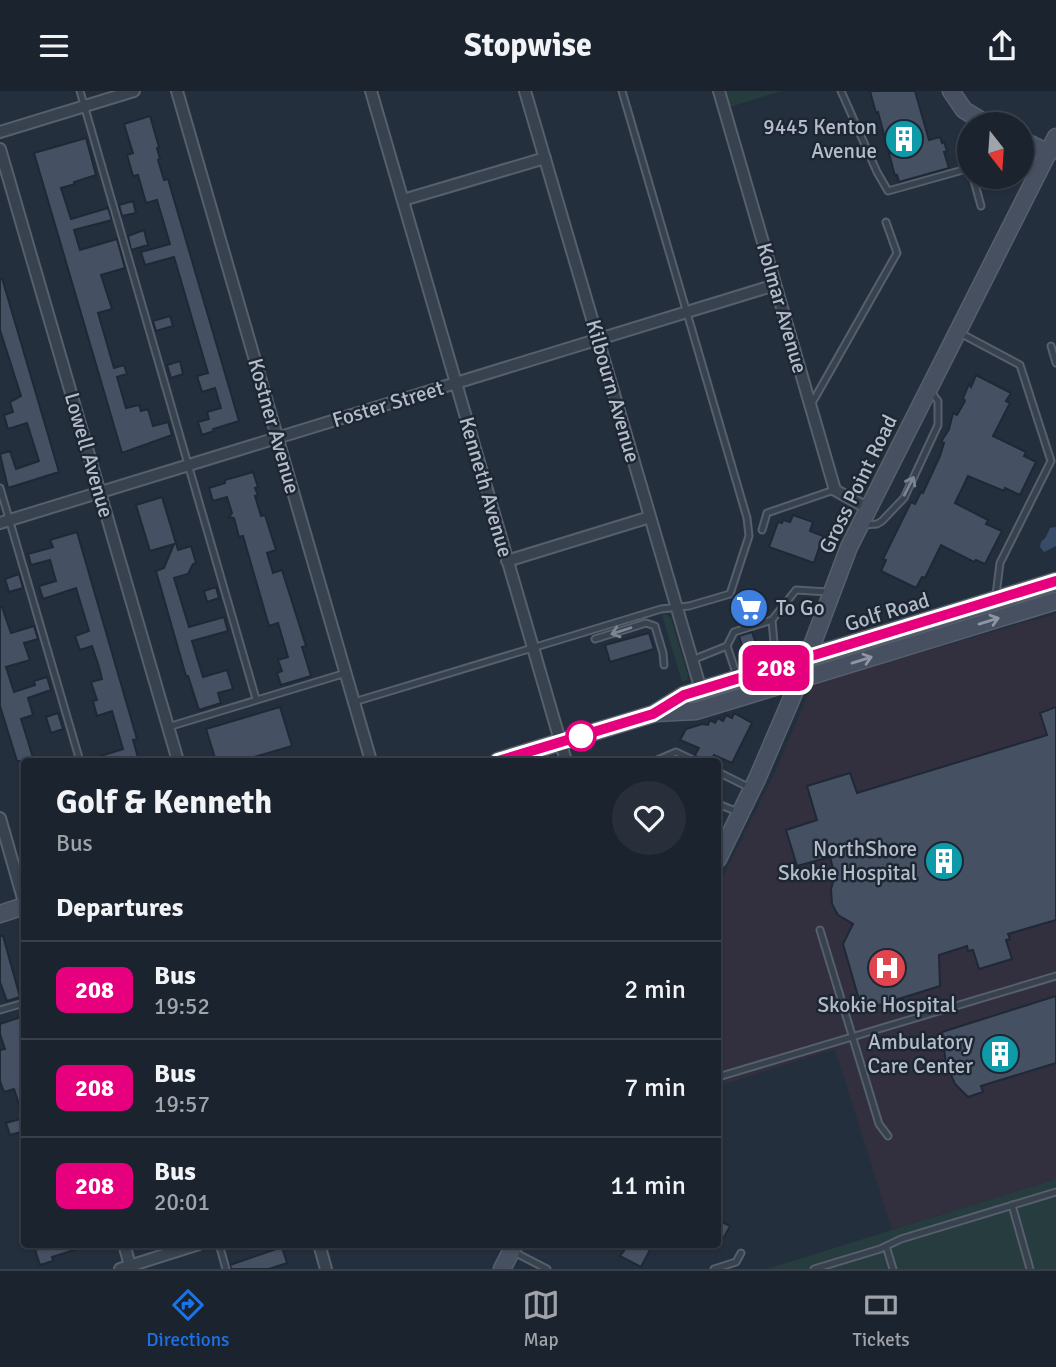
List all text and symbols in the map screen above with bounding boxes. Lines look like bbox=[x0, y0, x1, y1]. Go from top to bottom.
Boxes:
text: Stopwise bbox=[464, 26, 592, 65]
icon: menu bbox=[35, 27, 73, 65]
icon: share bbox=[983, 27, 1021, 65]
north arrow bbox=[957, 112, 1034, 189]
map controls bbox=[957, 112, 1034, 189]
place label: 9445 Kenton Avenue bbox=[763, 114, 877, 164]
building icon: 9445 Kenton Avenue bbox=[883, 118, 925, 160]
street label: Kolmar Avenue bbox=[751, 240, 813, 376]
street label: Kilbourn Avenue bbox=[580, 317, 646, 465]
street label: Kostner Avenue bbox=[242, 355, 306, 497]
street label: Foster Street bbox=[329, 375, 447, 433]
street label: Lowell Avenue bbox=[59, 389, 119, 521]
street label: Gross Point Road bbox=[813, 410, 903, 558]
street label: Kenneth Avenue bbox=[453, 414, 519, 560]
one-way arrow bbox=[903, 476, 917, 497]
supermarket icon: To Go bbox=[728, 587, 770, 629]
street label: Golf Road bbox=[842, 587, 932, 637]
place label: To Go bbox=[776, 595, 825, 621]
one-way arrow bbox=[978, 614, 1000, 627]
one-way arrow bbox=[610, 625, 632, 638]
line badge: 208 bbox=[736, 645, 816, 691]
text: 208 bbox=[757, 653, 795, 683]
one-way arrow bbox=[850, 653, 872, 666]
unlabelled marker bbox=[566, 721, 596, 751]
button: heart bbox=[612, 781, 686, 855]
text: Golf & Kenneth bbox=[56, 782, 272, 823]
text: Bus bbox=[56, 829, 93, 858]
place label: NorthShore Skokie Hospital bbox=[778, 836, 917, 886]
building icon: NorthShore Skokie Hospital bbox=[923, 840, 965, 882]
text: Departures bbox=[56, 892, 183, 924]
hospital icon: Skokie Hospital bbox=[866, 947, 908, 989]
text: Bus bbox=[154, 960, 196, 992]
text: 2 min bbox=[624, 974, 686, 1006]
text: 208 bbox=[75, 975, 114, 1005]
text: 19:52 bbox=[154, 992, 210, 1021]
place label: Skokie Hospital bbox=[817, 992, 957, 1018]
place label: Ambulatory Care Center bbox=[867, 1029, 973, 1079]
building icon: Ambulatory Care Center bbox=[979, 1033, 1021, 1075]
text: Bus bbox=[154, 1058, 196, 1090]
text: 7 min bbox=[624, 1072, 686, 1104]
text: 208 bbox=[75, 1073, 114, 1103]
text: 19:57 bbox=[154, 1090, 210, 1119]
text: Bus bbox=[154, 1156, 196, 1188]
text: 11 min bbox=[610, 1170, 686, 1202]
text: 208 bbox=[75, 1171, 114, 1201]
text: 20:01 bbox=[154, 1188, 210, 1217]
tab: Directions bbox=[146, 1286, 229, 1352]
tab: Map bbox=[522, 1286, 560, 1352]
tab: Tickets bbox=[853, 1286, 910, 1352]

